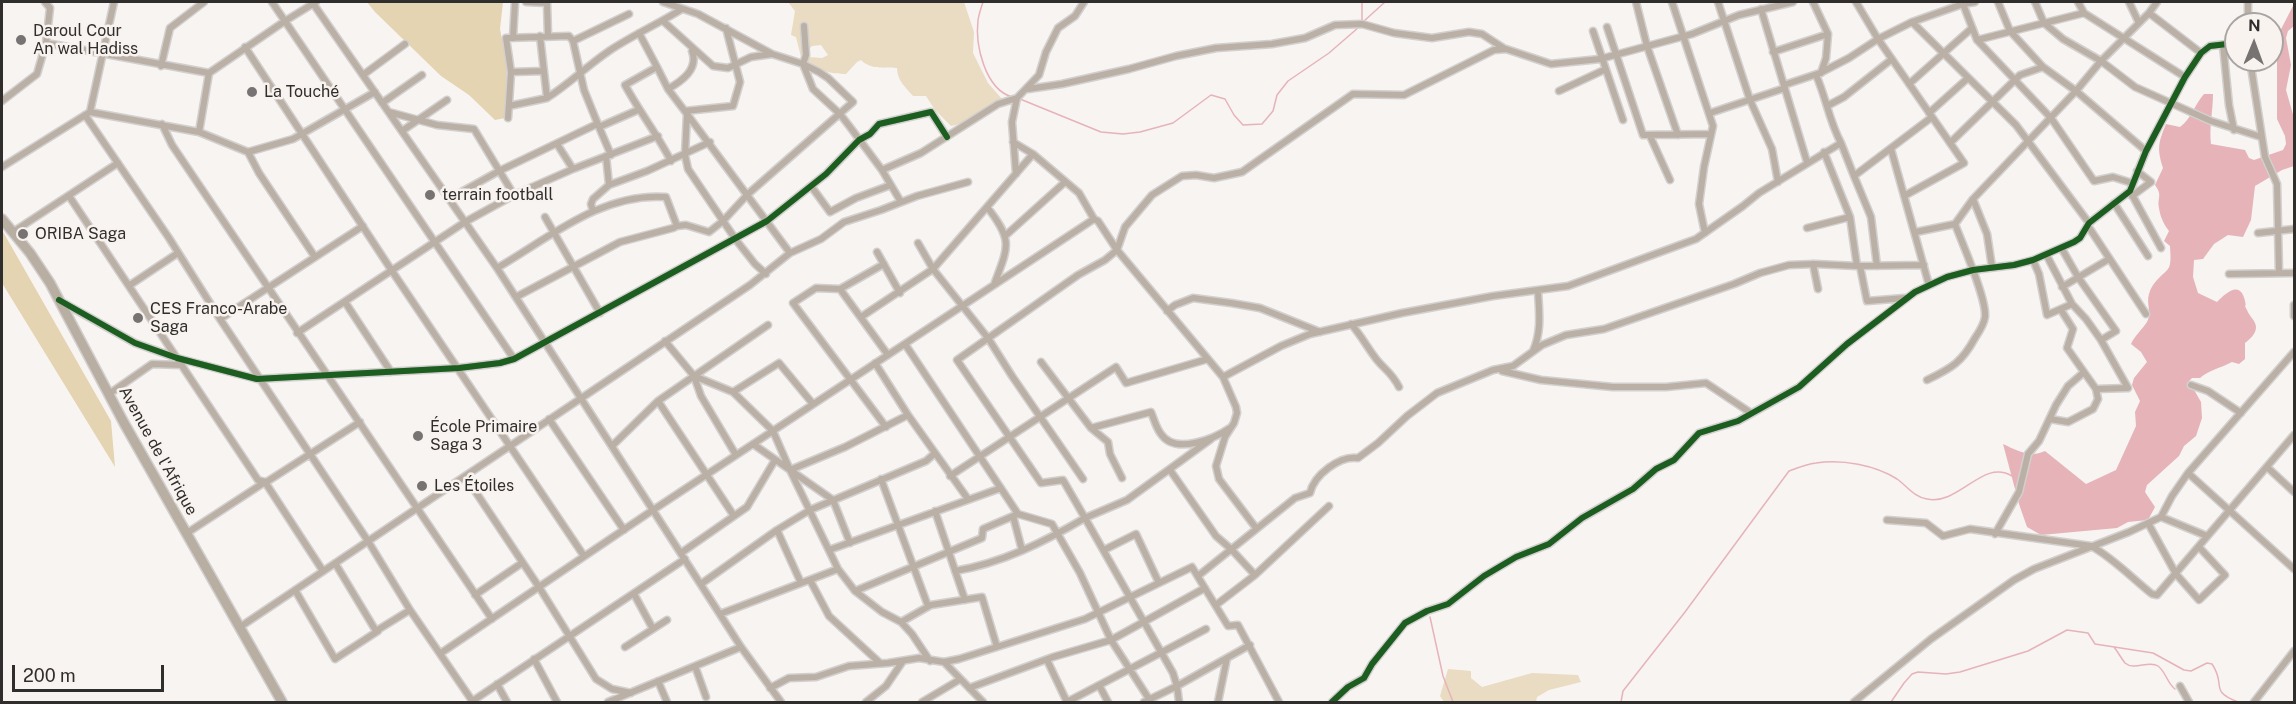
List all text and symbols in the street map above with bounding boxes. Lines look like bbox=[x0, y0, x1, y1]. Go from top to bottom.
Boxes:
north arrow bbox=[2224, 12, 2284, 72]
text: N bbox=[2248, 16, 2261, 35]
place label: Daroul Cour An wal Hadiss bbox=[33, 21, 138, 59]
marker: Daroul Cour An wal Hadiss bbox=[14, 33, 28, 47]
place label: La Touché bbox=[264, 82, 339, 102]
marker: La Touché bbox=[245, 85, 259, 99]
place label: terrain football bbox=[442, 185, 553, 205]
marker: terrain football bbox=[423, 188, 437, 202]
place label: ORIBA Saga bbox=[35, 224, 126, 244]
marker: ORIBA Saga bbox=[16, 227, 30, 241]
place label: CES Franco-Arabe Saga bbox=[150, 299, 287, 337]
marker: CES Franco-Arabe Saga bbox=[131, 311, 145, 325]
street label: Avenue de l'Afrique bbox=[115, 383, 201, 519]
place label: École Primaire Saga 3 bbox=[430, 417, 537, 455]
marker: École Primaire Saga 3 bbox=[411, 429, 425, 443]
place label: Les Étoiles bbox=[434, 476, 514, 496]
marker: Les Étoiles bbox=[415, 479, 429, 493]
scale bar bbox=[15, 653, 166, 691]
text: 200 m bbox=[23, 665, 76, 686]

